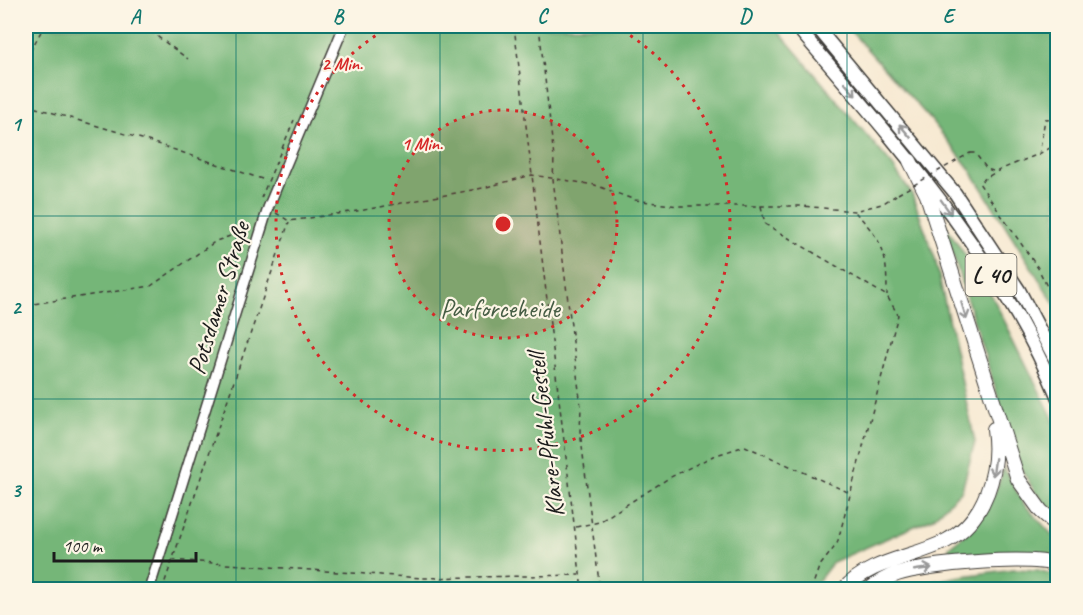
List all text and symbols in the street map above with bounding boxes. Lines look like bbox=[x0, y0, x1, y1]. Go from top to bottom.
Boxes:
text: A bbox=[130, 4, 142, 29]
text: B bbox=[333, 4, 345, 29]
text: C bbox=[537, 4, 549, 29]
text: D bbox=[739, 4, 753, 29]
text: E bbox=[943, 4, 957, 29]
text: 2 Min. bbox=[321, 53, 363, 75]
one-way arrow bbox=[843, 81, 856, 97]
text: 1 bbox=[12, 112, 23, 137]
one-way arrow bbox=[898, 124, 912, 139]
text: 1 Min. bbox=[401, 133, 443, 155]
one-way arrow bbox=[940, 198, 952, 214]
centre of rings bbox=[493, 214, 513, 234]
street label: Potsdamer Straße bbox=[180, 215, 258, 378]
road number: L 40 bbox=[966, 254, 1016, 296]
park label: Parforceheide bbox=[440, 292, 561, 325]
text: 2 bbox=[12, 295, 23, 320]
one-way arrow bbox=[959, 301, 970, 320]
street label: Klare-Pfuhl-Gestell bbox=[518, 346, 572, 519]
one-way arrow bbox=[988, 456, 999, 476]
text: 3 bbox=[12, 478, 23, 503]
scale bar bbox=[54, 525, 196, 563]
text: 100 m bbox=[63, 535, 104, 557]
one-way arrow bbox=[913, 564, 932, 575]

